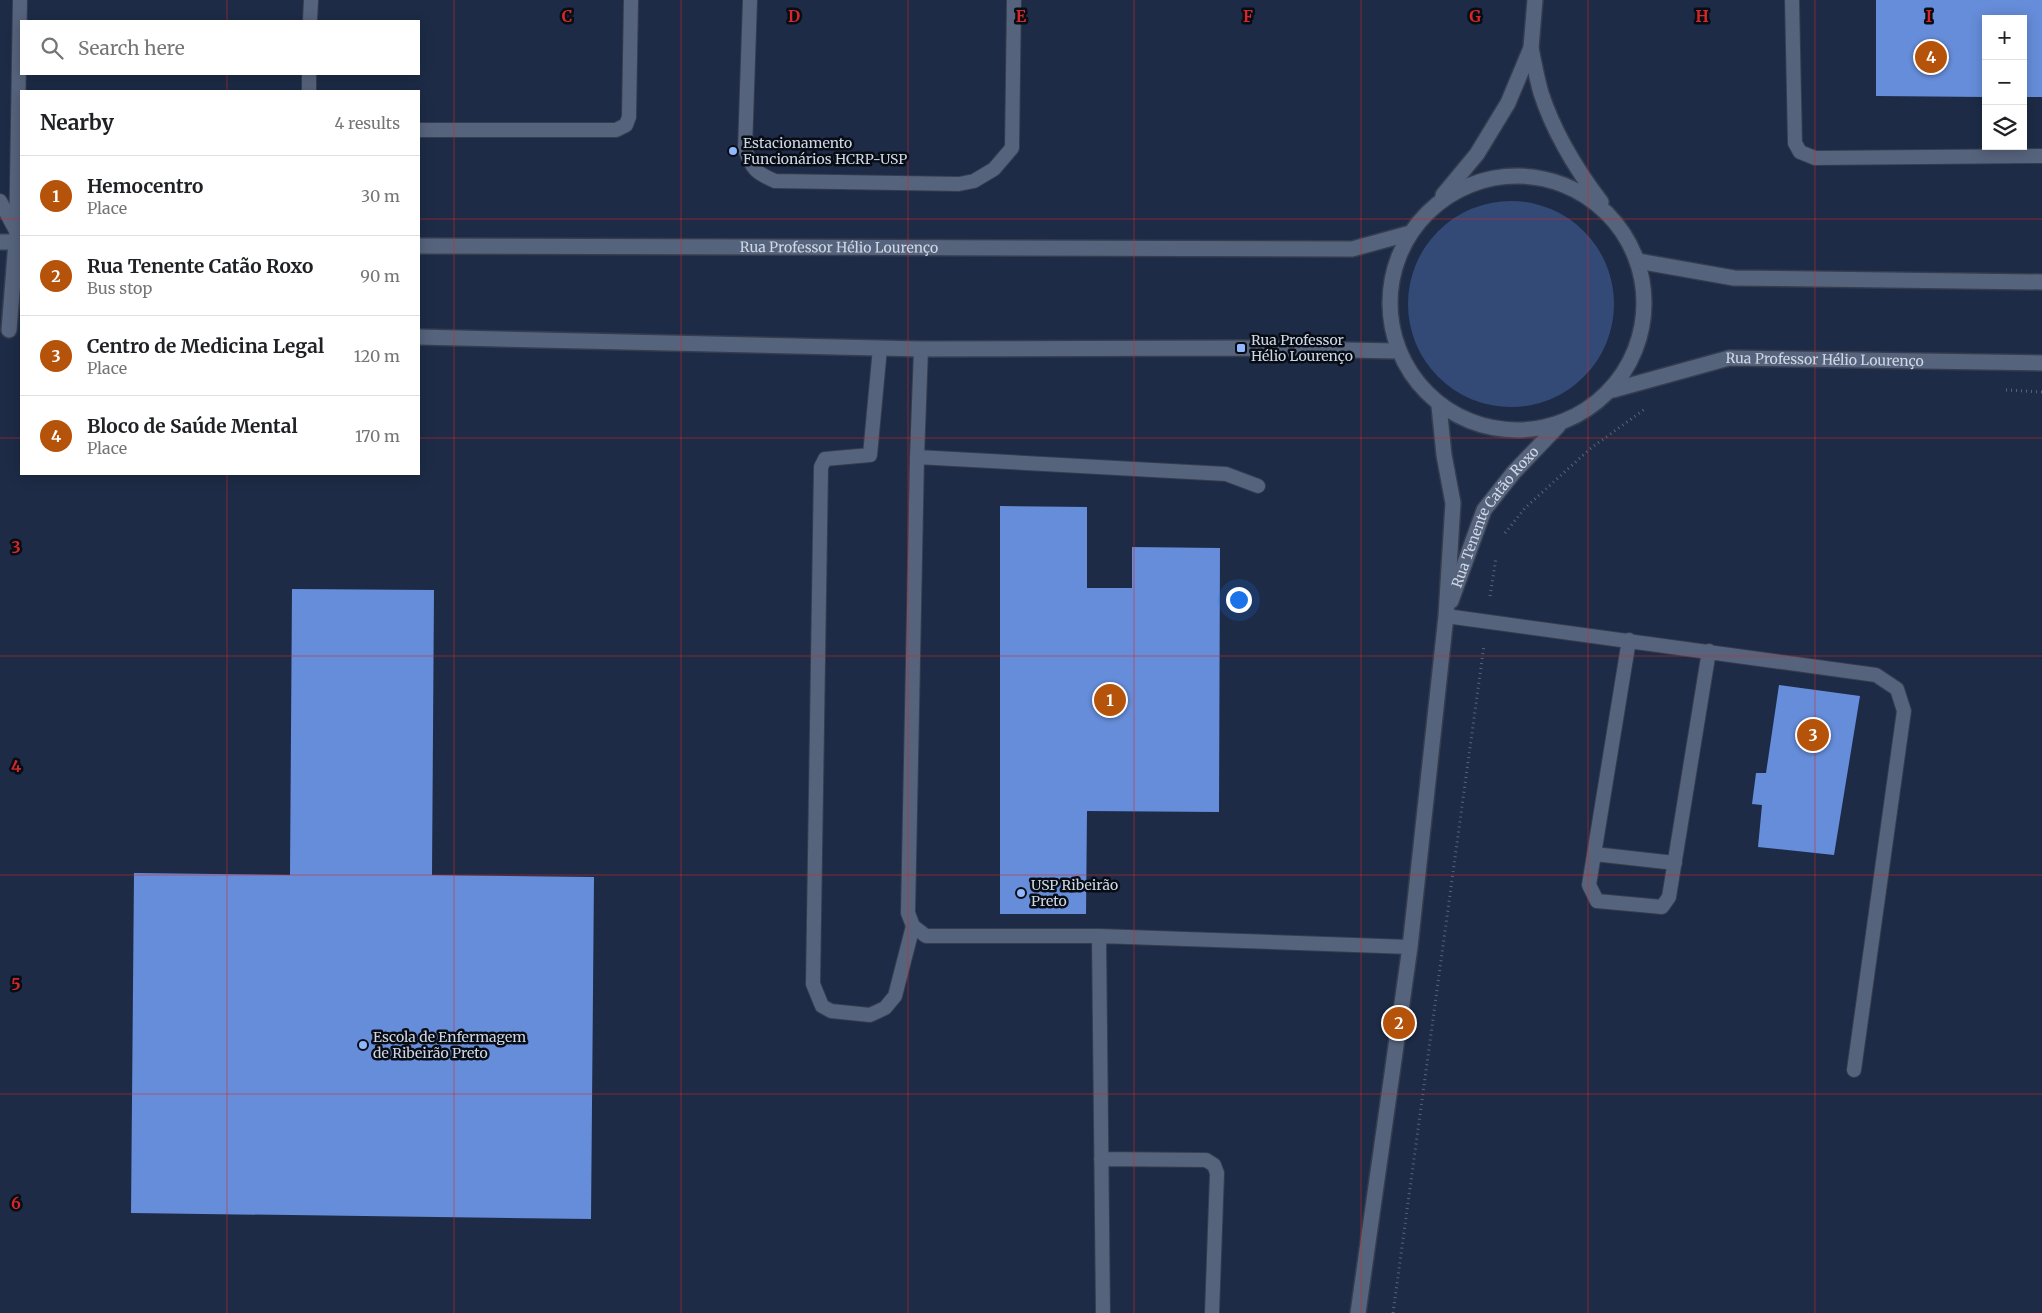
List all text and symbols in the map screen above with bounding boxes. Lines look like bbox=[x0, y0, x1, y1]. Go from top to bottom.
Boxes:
text: C bbox=[562, 6, 572, 26]
text: D bbox=[788, 6, 800, 26]
text: E bbox=[1016, 6, 1027, 26]
text: F bbox=[1243, 6, 1253, 26]
text: G bbox=[1469, 6, 1481, 26]
text: H bbox=[1695, 6, 1709, 26]
text: I bbox=[1926, 6, 1932, 26]
map controls bbox=[1982, 15, 2027, 150]
button: + bbox=[1982, 15, 2027, 60]
search box bbox=[20, 20, 420, 75]
icon: search bbox=[38, 34, 66, 62]
text: Search here bbox=[78, 36, 185, 60]
pin: 4 bbox=[1915, 38, 1947, 76]
button: − bbox=[1982, 60, 2027, 105]
button: layers bbox=[1982, 105, 2027, 150]
text: Nearby bbox=[40, 109, 114, 136]
text: 4 results bbox=[334, 113, 400, 133]
place label: Estacionamento Funcionários HCRP-USP bbox=[743, 134, 907, 168]
marker: Estacionamento Funcionários HCRP-USP bbox=[727, 145, 739, 157]
text: Hemocentro bbox=[87, 174, 203, 198]
text: 1 bbox=[52, 186, 60, 206]
text: 30 m bbox=[361, 186, 400, 206]
text: Place bbox=[87, 198, 127, 218]
street label: Rua Professor Hélio Lourenço bbox=[740, 238, 938, 257]
text: Rua Tenente Catão Roxo bbox=[87, 254, 313, 278]
text: 2 bbox=[51, 266, 61, 286]
text: 90 m bbox=[360, 266, 400, 286]
text: Bus stop bbox=[87, 278, 152, 298]
place label: Rua Professor Hélio Lourenço bbox=[1251, 331, 1353, 365]
text: Centro de Medicina Legal bbox=[87, 334, 324, 358]
marker: Rua Professor Hélio Lourenço bbox=[1235, 342, 1247, 354]
text: 3 bbox=[51, 346, 61, 366]
text: 120 m bbox=[354, 346, 400, 366]
street label: Rua Professor Hélio Lourenço bbox=[1725, 349, 1924, 370]
text: Place bbox=[87, 358, 127, 378]
text: Bloco de Saúde Mental bbox=[87, 414, 298, 438]
text: 4 bbox=[51, 426, 61, 446]
text: 170 m bbox=[355, 426, 400, 446]
text: Place bbox=[87, 438, 127, 458]
street label: Rua Tenente Catão Roxo bbox=[1448, 443, 1543, 590]
text: 3 bbox=[11, 537, 21, 557]
your location bbox=[1226, 587, 1252, 613]
pin: 1 bbox=[1094, 681, 1126, 719]
pin: 3 bbox=[1797, 716, 1829, 754]
text: 4 bbox=[11, 756, 21, 776]
place label: USP Ribeirão Preto bbox=[1031, 876, 1118, 910]
marker: USP Ribeirão Preto bbox=[1015, 887, 1027, 899]
text: 5 bbox=[11, 974, 21, 994]
pin: 2 bbox=[1383, 1004, 1415, 1042]
place label: Escola de Enfermagem de Ribeirão Preto bbox=[373, 1028, 526, 1062]
marker: Escola de Enfermagem de Ribeirão Preto bbox=[357, 1039, 369, 1051]
text: 6 bbox=[11, 1193, 21, 1213]

